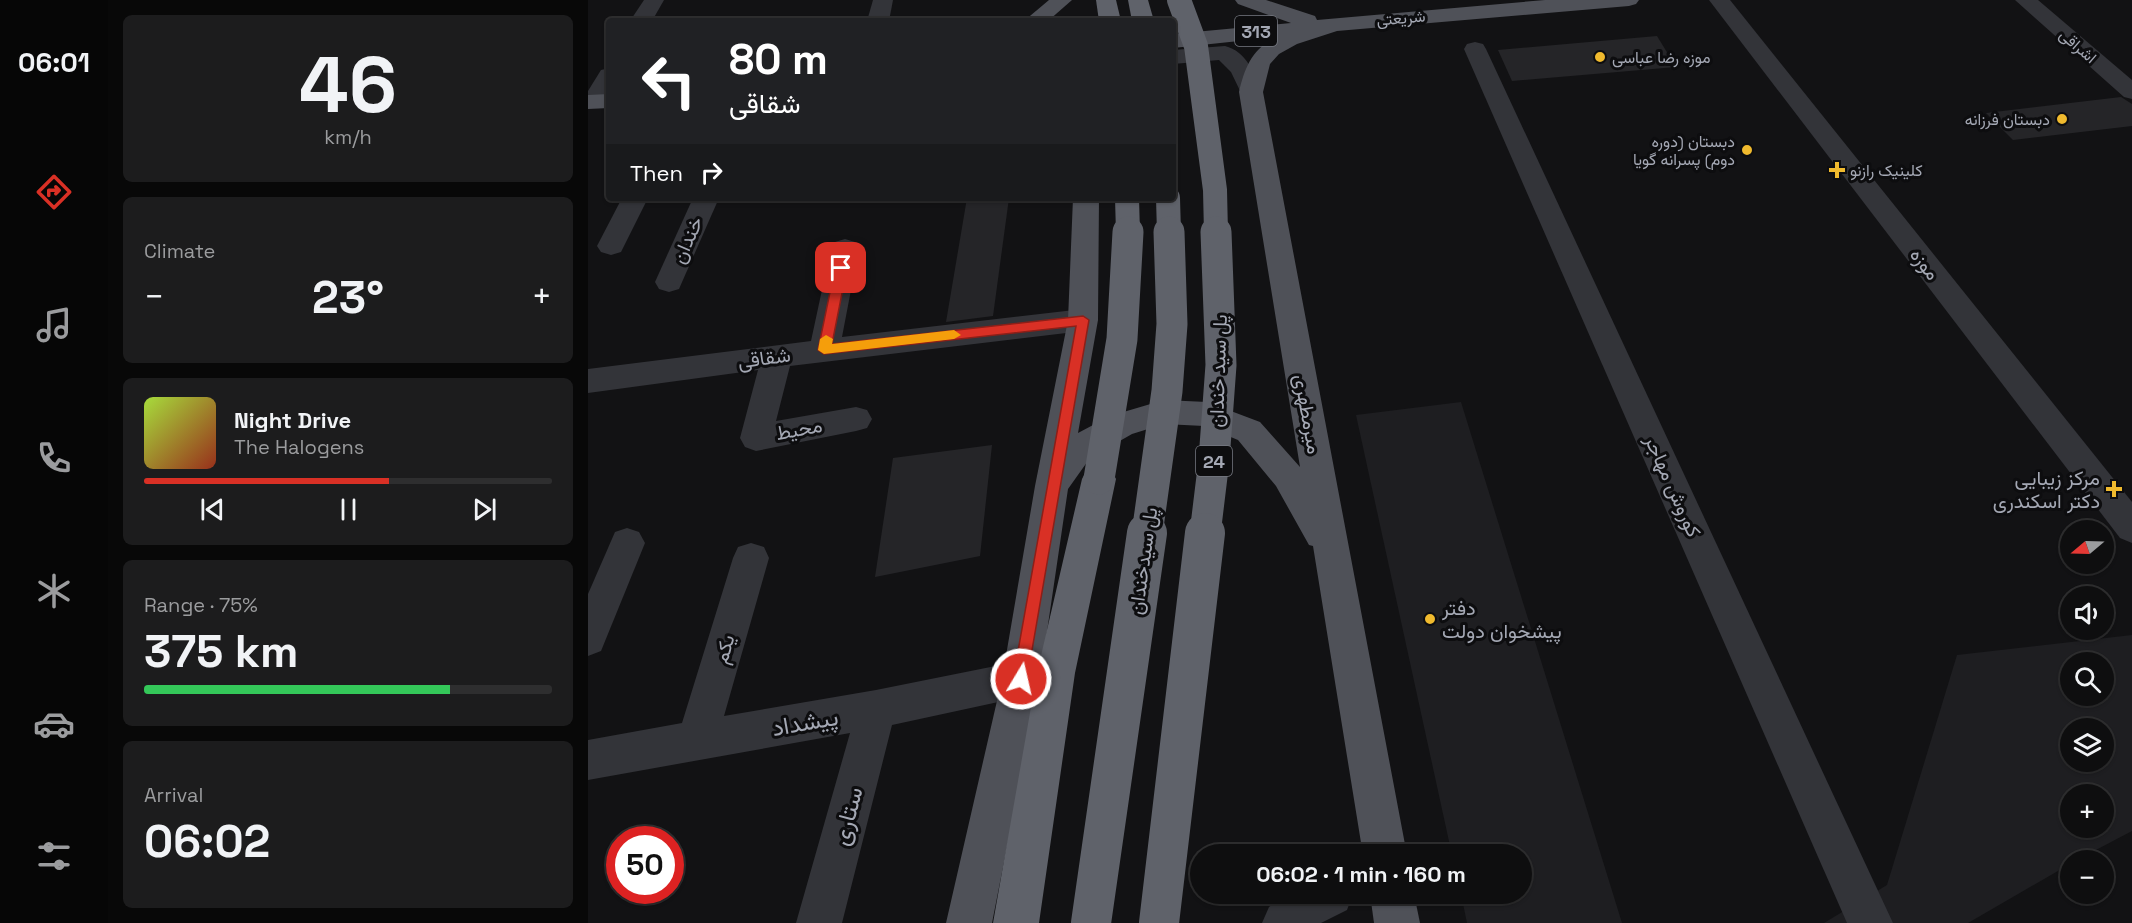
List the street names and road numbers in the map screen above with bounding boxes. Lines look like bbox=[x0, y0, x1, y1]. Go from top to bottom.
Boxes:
street label: شریعتی bbox=[1376, 5, 1426, 31]
road number: 313 bbox=[1235, 16, 1277, 46]
street label: اشراقی bbox=[2055, 24, 2101, 68]
street label: خندان bbox=[665, 212, 709, 268]
street label: موزه bbox=[1904, 243, 1946, 285]
street label: پل سید خندان bbox=[1203, 314, 1234, 428]
street label: شقاقی bbox=[736, 341, 792, 375]
street label: میرمطهری bbox=[1288, 372, 1328, 456]
street label: محیط bbox=[774, 412, 824, 446]
street label: کوروش مهاجر bbox=[1639, 430, 1707, 541]
road number: 24 bbox=[1196, 446, 1232, 476]
street label: پل سیدخندان bbox=[1123, 506, 1164, 616]
street label: یکم bbox=[707, 631, 741, 667]
street label: پیشداد bbox=[769, 701, 841, 744]
street label: ستاری bbox=[824, 783, 870, 849]

